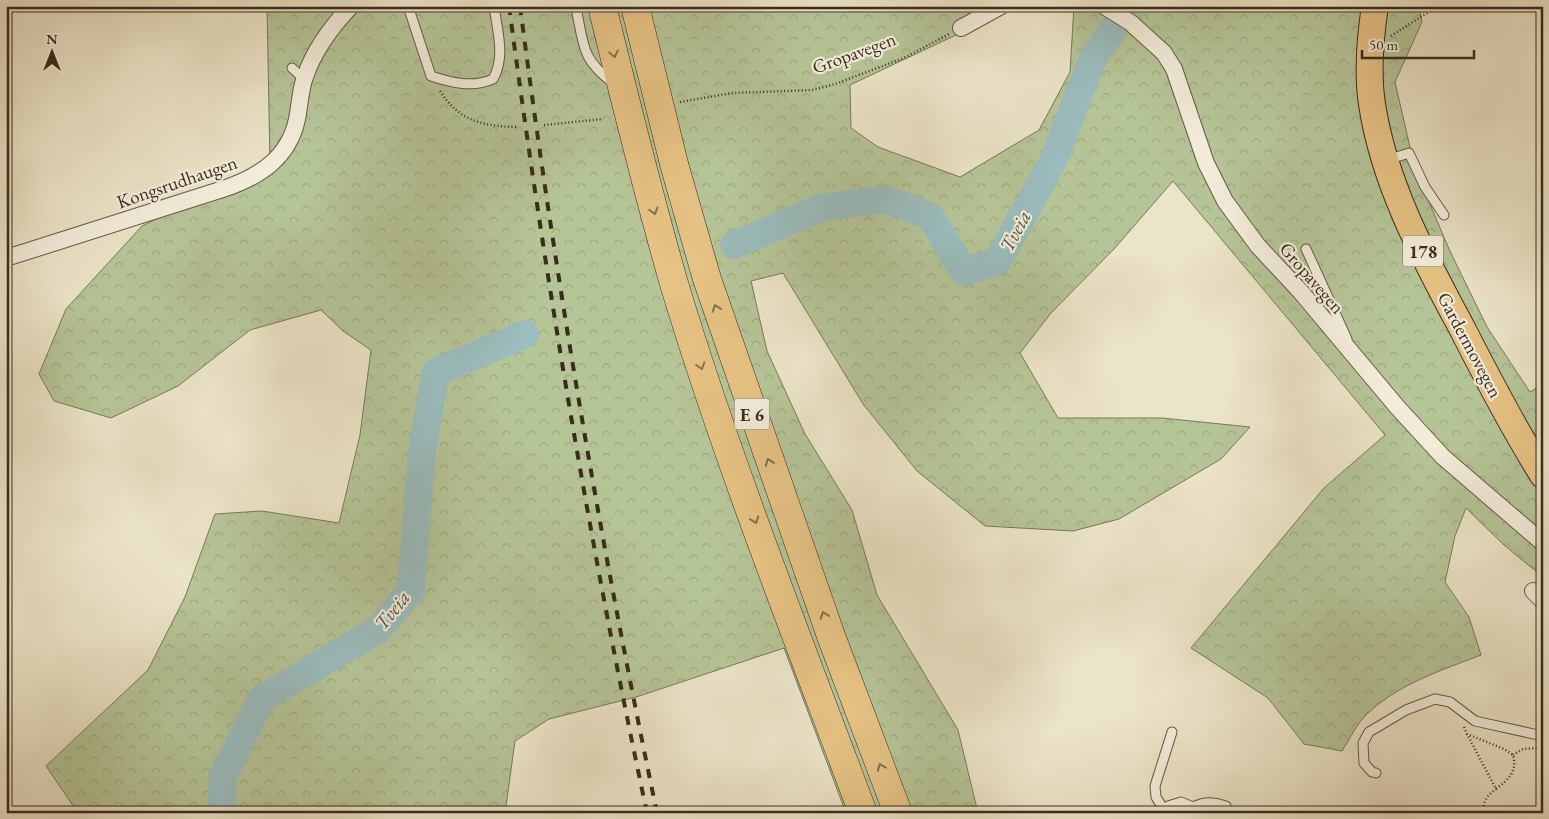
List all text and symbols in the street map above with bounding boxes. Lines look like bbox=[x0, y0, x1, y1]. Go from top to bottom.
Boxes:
street label: Gropavegen bbox=[809, 26, 899, 80]
north arrow bbox=[28, 28, 78, 78]
scale bar bbox=[1362, 28, 1474, 60]
text: N bbox=[46, 30, 58, 48]
text: 50 m bbox=[1369, 35, 1398, 54]
one-way arrow bbox=[608, 49, 619, 58]
street label: Kongsrudhaugen bbox=[113, 150, 241, 214]
water label: Tveia bbox=[993, 206, 1037, 256]
one-way arrow bbox=[648, 207, 658, 215]
road number: 178 bbox=[1403, 236, 1443, 266]
street label: Gropavegen bbox=[1274, 237, 1350, 319]
street label: Gardermovegen bbox=[1432, 288, 1508, 402]
one-way arrow bbox=[712, 304, 722, 313]
one-way arrow bbox=[696, 362, 706, 370]
road number: E 6 bbox=[734, 398, 770, 429]
one-way arrow bbox=[765, 458, 775, 467]
one-way arrow bbox=[749, 515, 759, 524]
water label: Tveia bbox=[368, 585, 416, 635]
one-way arrow bbox=[820, 611, 830, 620]
one-way arrow bbox=[876, 763, 887, 772]

